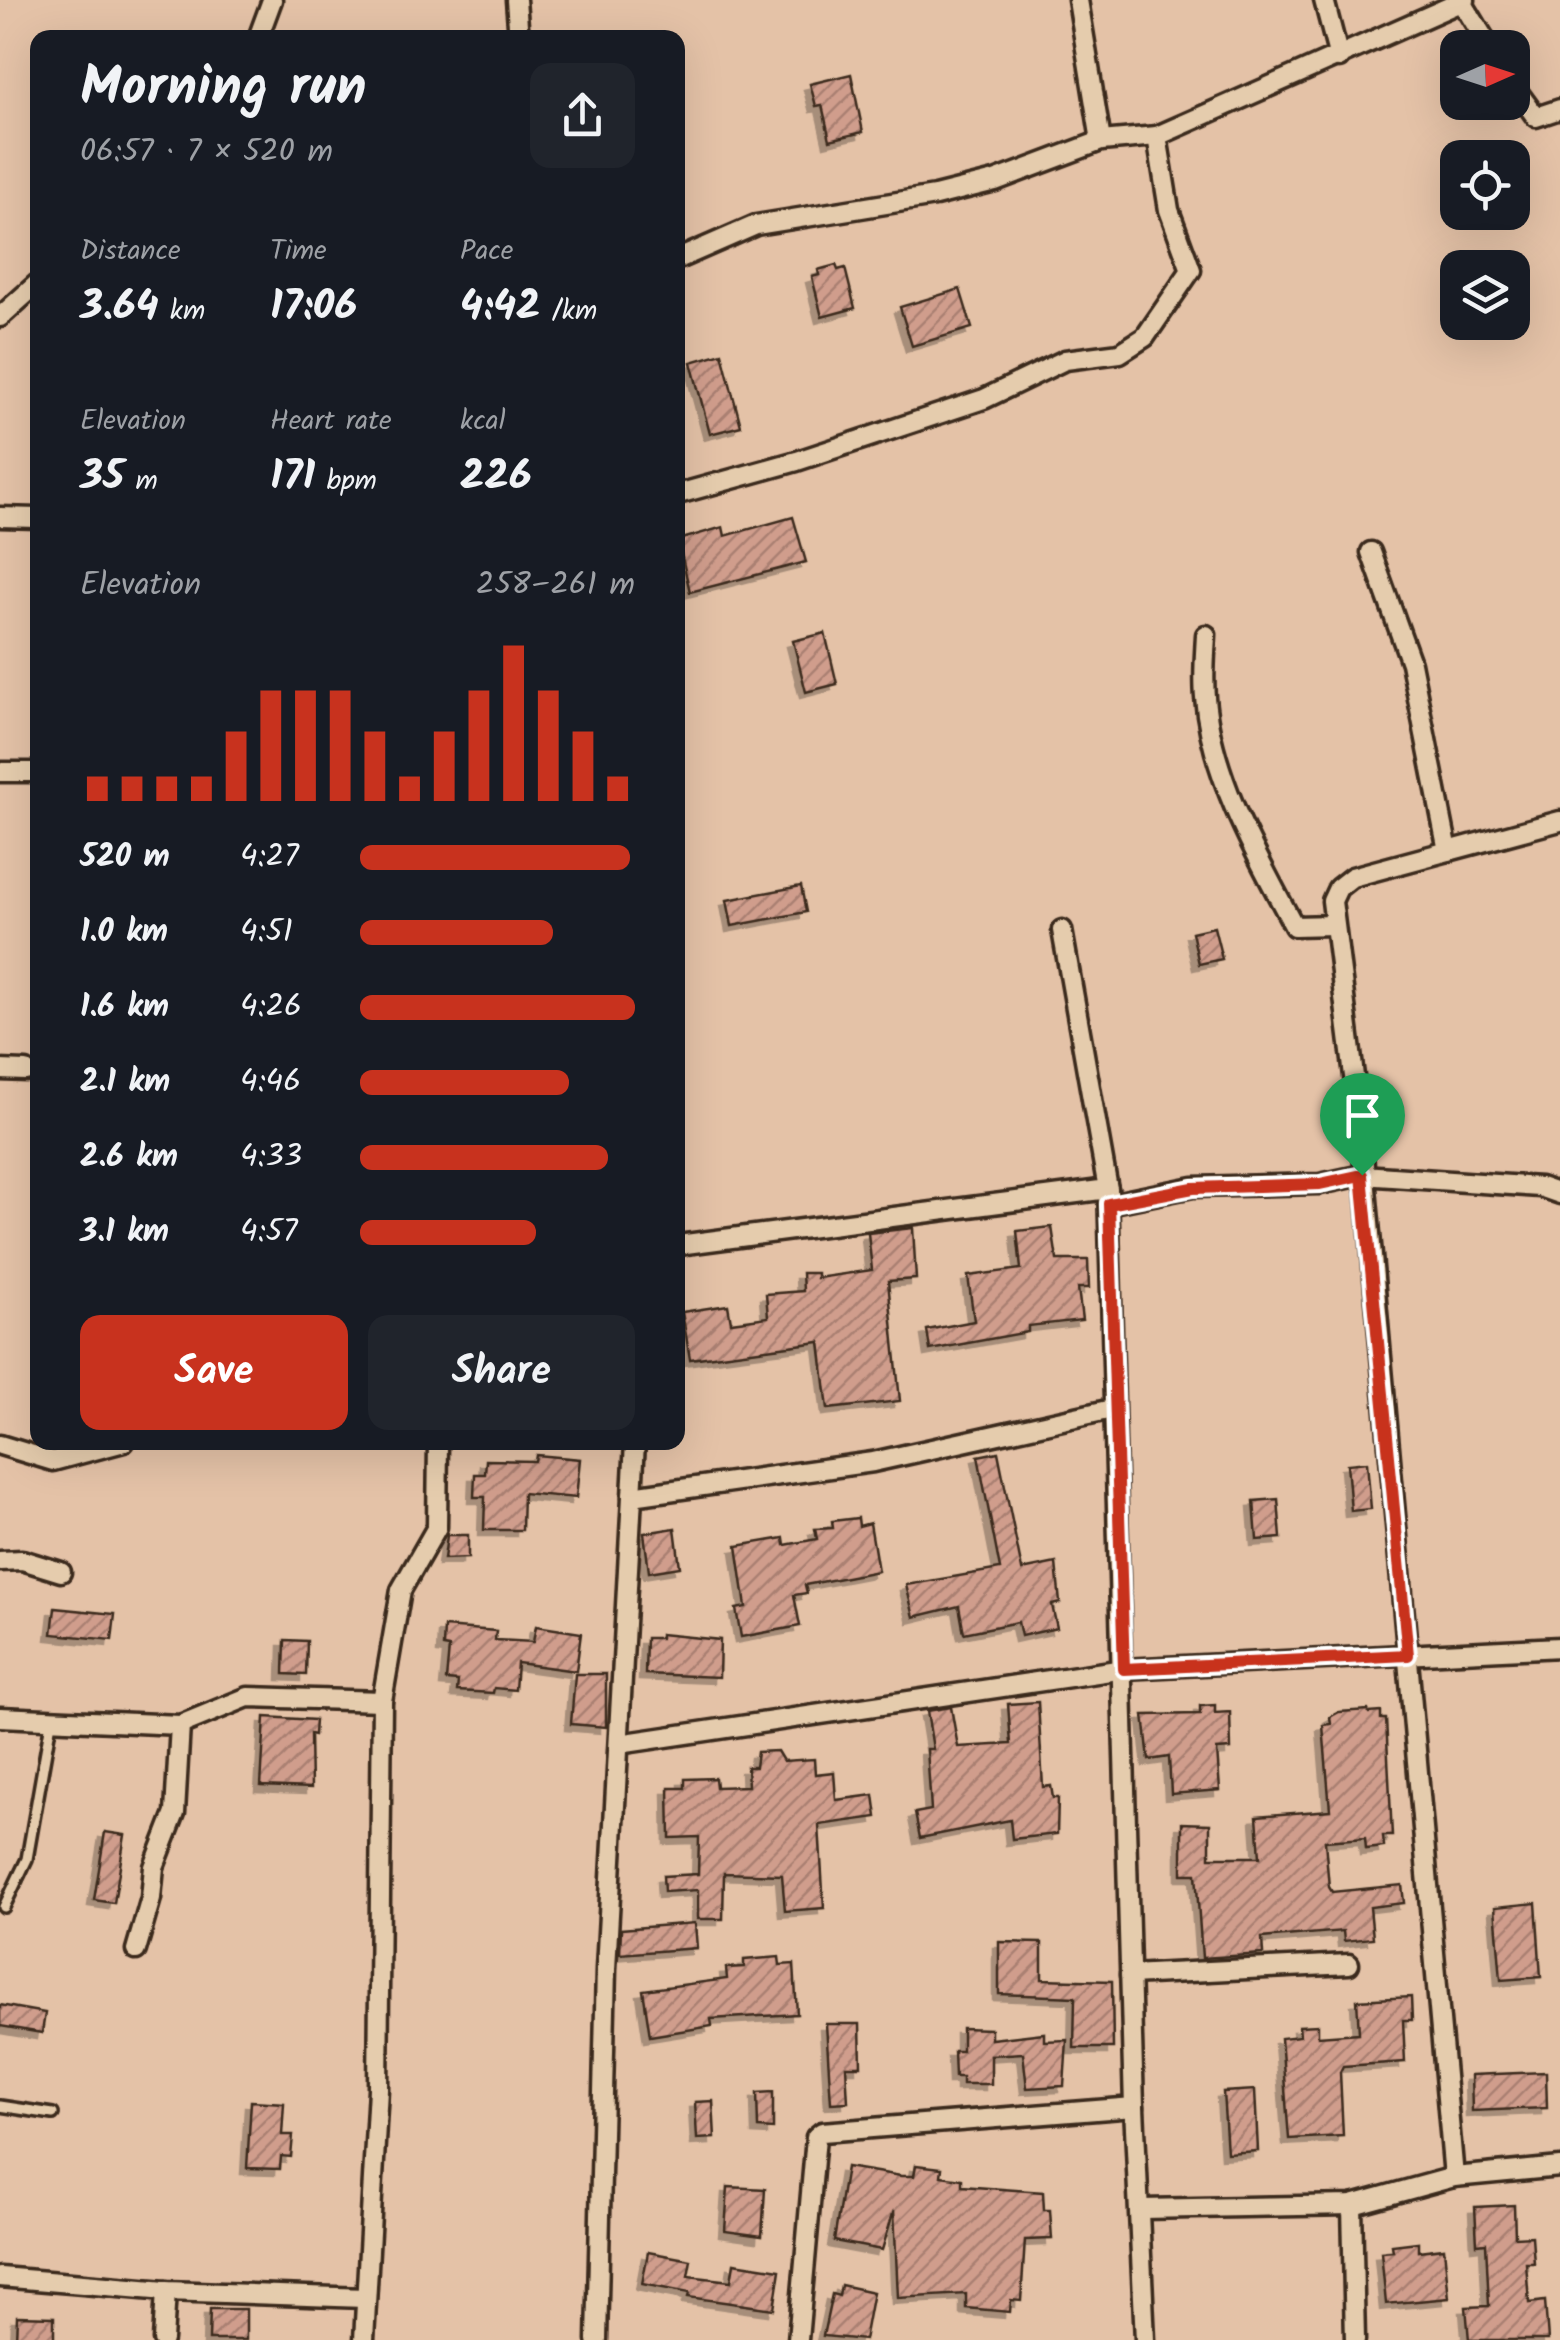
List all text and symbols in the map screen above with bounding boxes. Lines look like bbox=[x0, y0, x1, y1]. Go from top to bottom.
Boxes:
north arrow bbox=[1440, 30, 1530, 120]
map controls bbox=[1440, 30, 1530, 340]
text: Morning run bbox=[80, 46, 367, 133]
button: share bbox=[530, 63, 635, 168]
text: 06:57 · 7 × 520 m bbox=[80, 127, 333, 178]
button: locate bbox=[1440, 140, 1530, 230]
text: Distance bbox=[80, 229, 181, 274]
text: Time bbox=[270, 229, 327, 274]
text: Pace bbox=[460, 229, 513, 274]
button: layers bbox=[1440, 250, 1530, 340]
text: 3.64 bbox=[80, 274, 159, 341]
text: 17:06 bbox=[270, 274, 357, 341]
text: 4:42 bbox=[460, 274, 541, 341]
text: km bbox=[159, 289, 205, 334]
text: /km bbox=[541, 289, 597, 334]
text: Elevation bbox=[80, 399, 186, 444]
text: Heart rate bbox=[270, 399, 392, 444]
text: kcal bbox=[460, 399, 506, 444]
text: 35 bbox=[80, 444, 124, 511]
text: 171 bbox=[270, 444, 315, 511]
text: 226 bbox=[460, 444, 532, 511]
text: m bbox=[124, 459, 158, 504]
text: bpm bbox=[315, 459, 377, 504]
text: Elevation bbox=[80, 560, 201, 611]
text: 258–261 m bbox=[476, 560, 635, 611]
text: 520 m bbox=[80, 832, 170, 883]
text: 4:27 bbox=[240, 832, 299, 883]
text: 1.0 km bbox=[80, 907, 168, 958]
text: 4:51 bbox=[240, 907, 293, 958]
text: 1.6 km bbox=[80, 982, 169, 1033]
text: 4:26 bbox=[240, 982, 302, 1033]
text: 2.1 km bbox=[80, 1057, 170, 1108]
text: 4:46 bbox=[240, 1057, 301, 1108]
pin bbox=[1320, 1073, 1405, 1176]
icon: arrive bbox=[1335, 1088, 1390, 1143]
text: 2.6 km bbox=[80, 1132, 178, 1183]
text: 4:33 bbox=[240, 1132, 302, 1183]
text: 3.1 km bbox=[80, 1207, 169, 1258]
text: 4:57 bbox=[240, 1207, 297, 1258]
button: Save bbox=[80, 1315, 348, 1430]
button: Share bbox=[368, 1315, 635, 1430]

